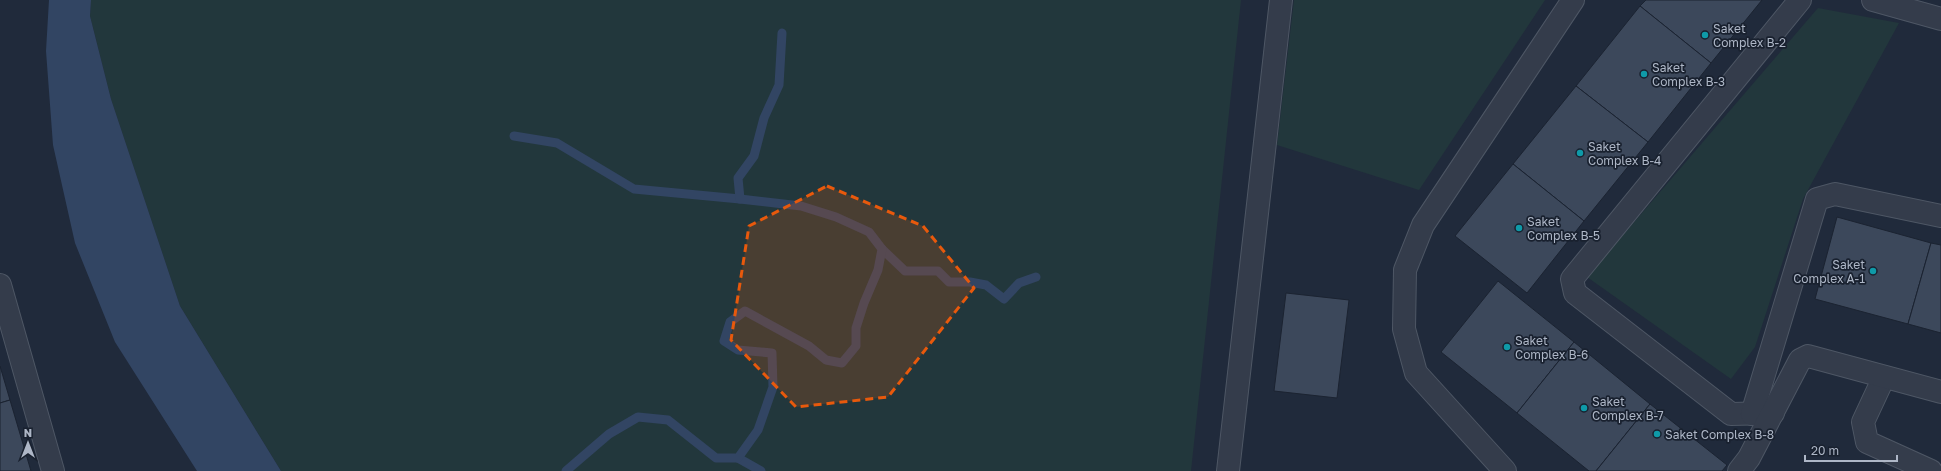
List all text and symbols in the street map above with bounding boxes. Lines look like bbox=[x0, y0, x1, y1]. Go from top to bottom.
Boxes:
place label: Saket Complex B-2 bbox=[1713, 21, 1786, 50]
marker: Saket Complex B-2 bbox=[1700, 30, 1710, 40]
place label: Saket Complex B-3 bbox=[1652, 60, 1725, 89]
marker: Saket Complex B-3 bbox=[1639, 69, 1649, 79]
place label: Saket Complex B-4 bbox=[1588, 139, 1661, 168]
marker: Saket Complex B-4 bbox=[1575, 148, 1585, 158]
place label: Saket Complex B-5 bbox=[1527, 214, 1600, 243]
marker: Saket Complex B-5 bbox=[1514, 223, 1524, 233]
place label: Saket Complex A-1 bbox=[1793, 257, 1865, 286]
marker: Saket Complex A-1 bbox=[1868, 266, 1878, 276]
place label: Saket Complex B-6 bbox=[1515, 333, 1588, 362]
marker: Saket Complex B-6 bbox=[1502, 342, 1512, 352]
place label: Saket Complex B-7 bbox=[1592, 394, 1664, 423]
marker: Saket Complex B-7 bbox=[1579, 403, 1589, 413]
north arrow bbox=[8, 423, 48, 463]
text: N bbox=[24, 426, 32, 439]
place label: Saket Complex B-8 bbox=[1665, 427, 1774, 442]
marker: Saket Complex B-8 bbox=[1652, 429, 1662, 439]
scale bar bbox=[1805, 437, 1897, 463]
text: 20 m bbox=[1811, 443, 1839, 458]

